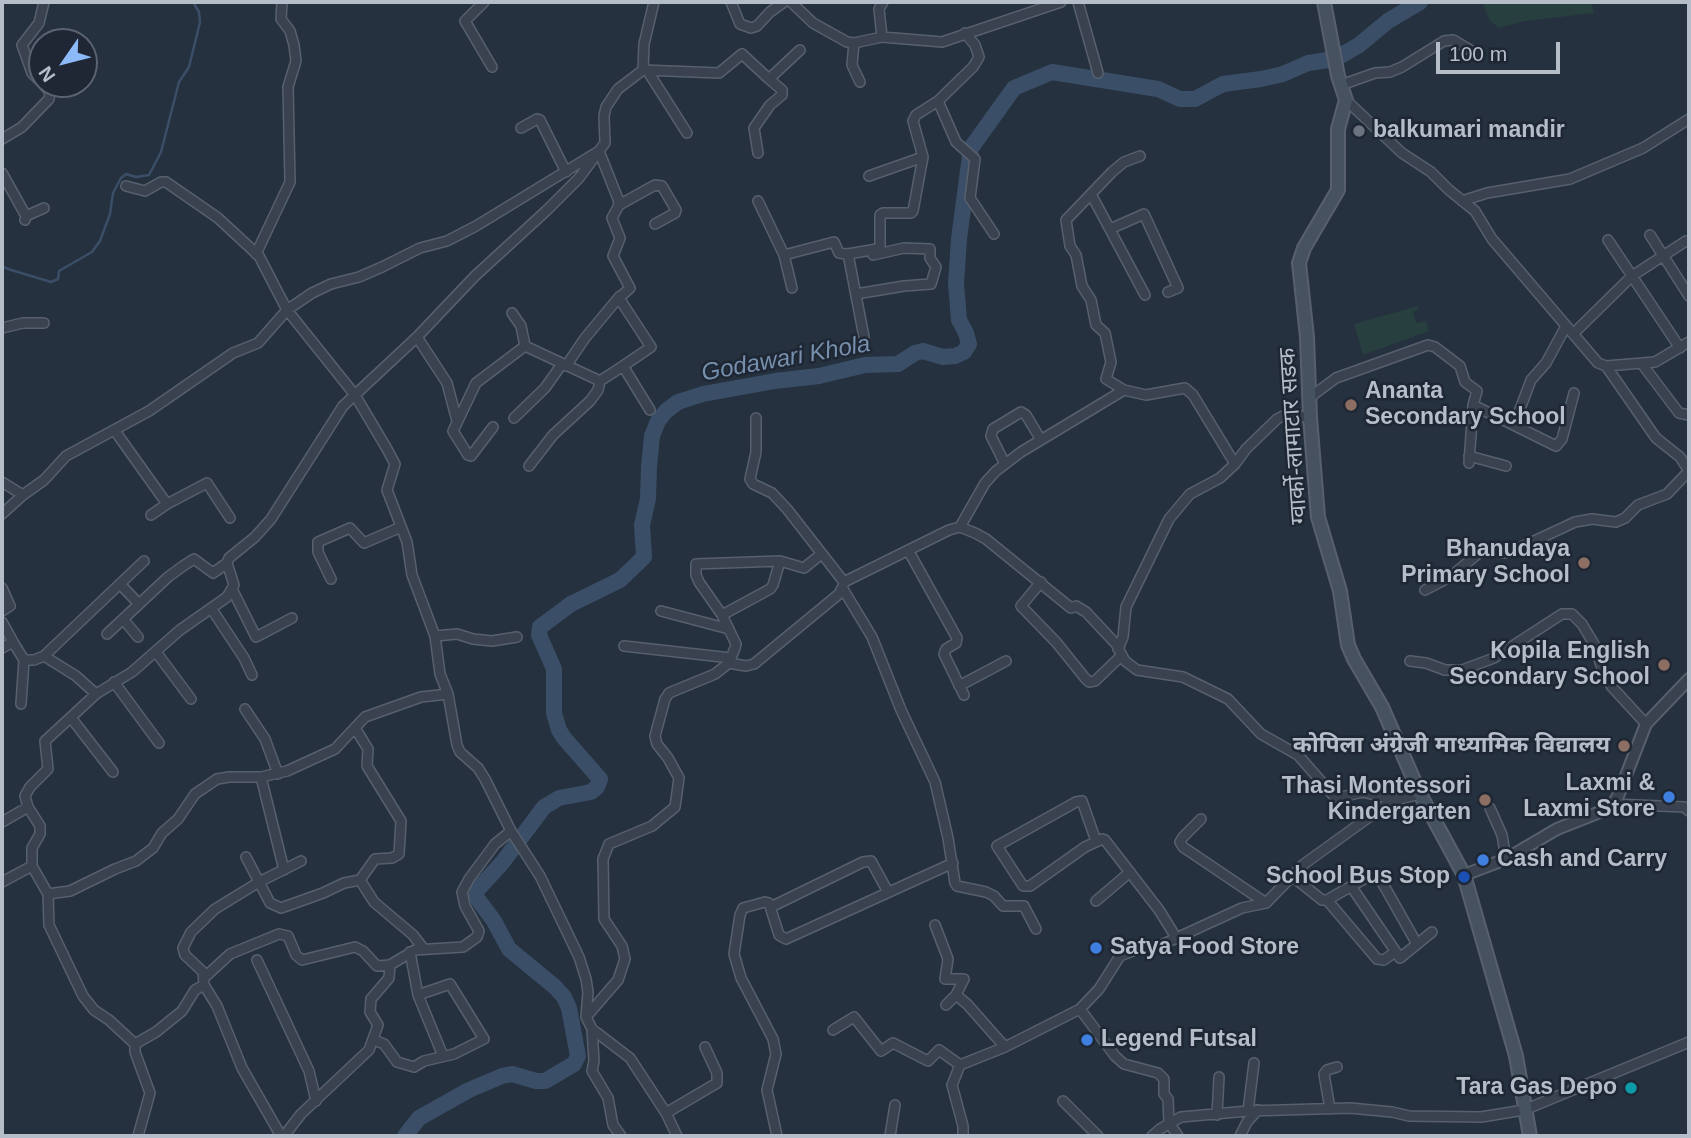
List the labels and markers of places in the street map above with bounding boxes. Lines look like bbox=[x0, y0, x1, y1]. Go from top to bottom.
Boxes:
place label: balkumari mandir bbox=[1373, 117, 1565, 145]
marker: balkumari mandir bbox=[1351, 123, 1367, 139]
place label: Ananta Secondary School bbox=[1365, 378, 1566, 432]
marker: Ananta Secondary School bbox=[1343, 397, 1359, 413]
place label: Bhanudaya Primary School bbox=[1401, 536, 1570, 590]
marker: Bhanudaya Primary School bbox=[1576, 555, 1592, 571]
place label: Kopila English Secondary School bbox=[1449, 638, 1650, 692]
marker: Kopila English Secondary School bbox=[1656, 657, 1672, 673]
place label: कोपिला अंग्रेजी माध्यामिक विद्यालय bbox=[1293, 732, 1610, 760]
marker: कोपिला अंग्रेजी माध्यामिक विद्यालय bbox=[1616, 738, 1632, 754]
place label: Laxmi & Laxmi Store bbox=[1523, 770, 1655, 824]
place label: Thasi Montessori Kindergarten bbox=[1282, 773, 1471, 827]
marker: Laxmi & Laxmi Store bbox=[1661, 789, 1677, 805]
marker: Thasi Montessori Kindergarten bbox=[1477, 792, 1493, 808]
place label: Cash and Carry bbox=[1497, 846, 1667, 874]
marker: Cash and Carry bbox=[1475, 852, 1491, 868]
place label: School Bus Stop bbox=[1266, 863, 1450, 891]
marker: School Bus Stop bbox=[1456, 869, 1472, 885]
place label: Satya Food Store bbox=[1110, 934, 1299, 962]
marker: Satya Food Store bbox=[1088, 940, 1104, 956]
place label: Legend Futsal bbox=[1101, 1026, 1257, 1054]
marker: Legend Futsal bbox=[1079, 1032, 1095, 1048]
place label: Tara Gas Depo bbox=[1456, 1074, 1617, 1102]
marker: Tara Gas Depo bbox=[1623, 1080, 1639, 1096]

